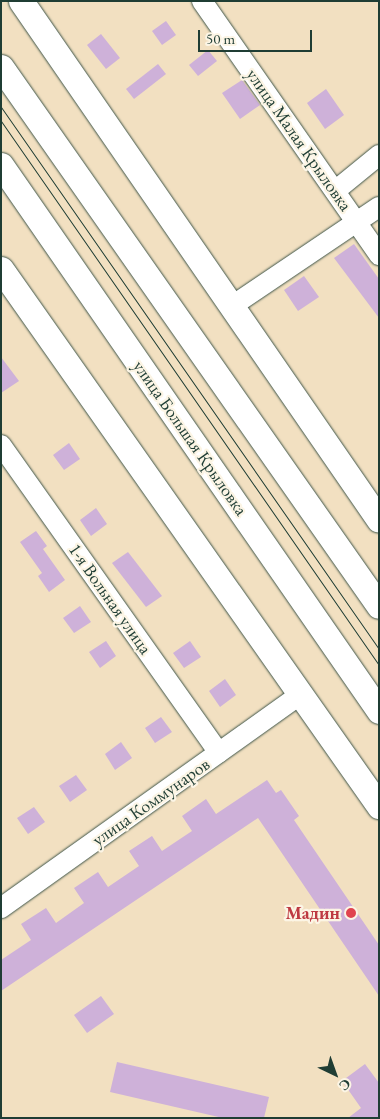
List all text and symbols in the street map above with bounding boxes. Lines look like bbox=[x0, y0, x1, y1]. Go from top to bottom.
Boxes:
scale bar bbox=[200, 20, 314, 52]
text: 50 m bbox=[206, 29, 235, 48]
street label: улица Малая Крыловка bbox=[242, 65, 356, 215]
street label: улица Большая Крыловка bbox=[128, 356, 252, 520]
street label: 1-я Вольная улица bbox=[64, 540, 156, 658]
street label: улица Коммунаров bbox=[88, 753, 214, 851]
place label: Мадин bbox=[285, 902, 340, 924]
marker: Мадин bbox=[344, 906, 358, 920]
north arrow bbox=[310, 1049, 360, 1099]
text: С bbox=[335, 1075, 355, 1095]

